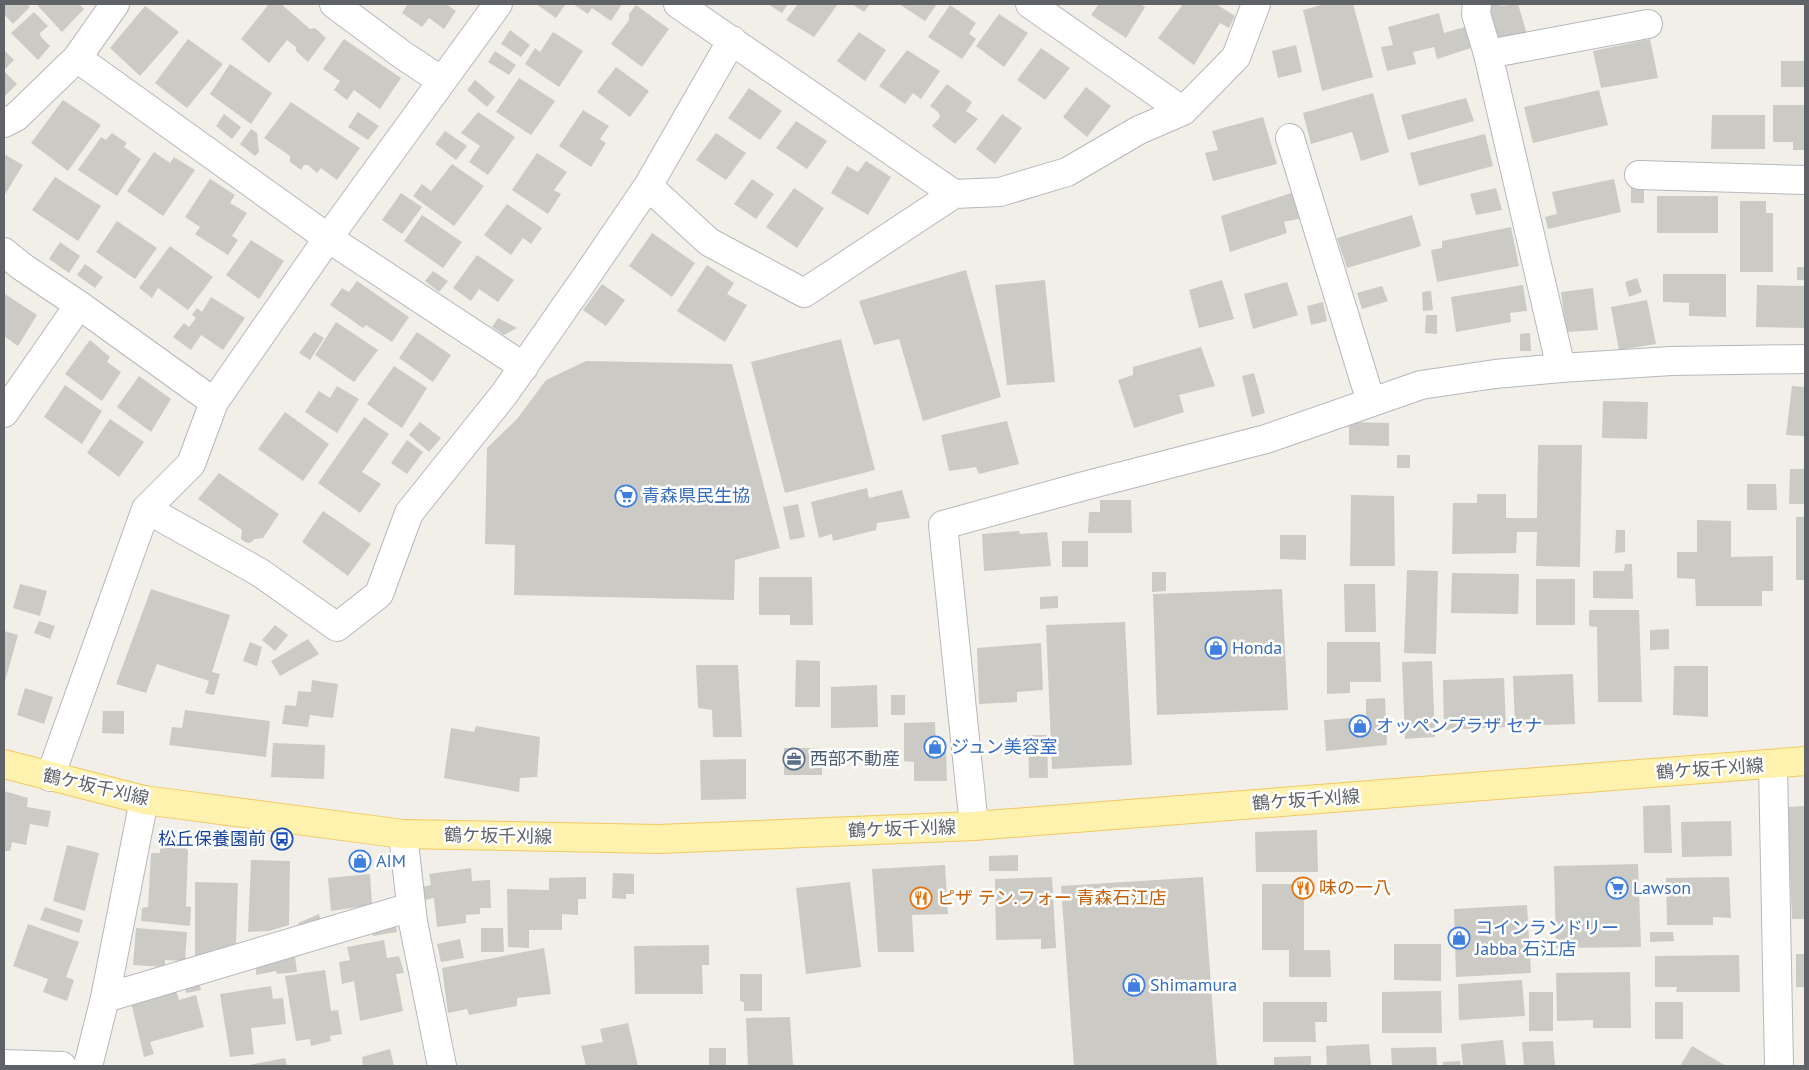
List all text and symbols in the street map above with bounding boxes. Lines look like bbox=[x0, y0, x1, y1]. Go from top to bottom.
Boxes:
supermarket icon: 青森県民生協 bbox=[614, 484, 638, 508]
place label: 青森県民生協 bbox=[642, 484, 750, 507]
shop icon: Honda bbox=[1204, 636, 1228, 660]
place label: Honda bbox=[1232, 636, 1282, 659]
shop icon: オッペンプラザ セナ bbox=[1348, 714, 1372, 738]
place label: オッペンプラザ セナ bbox=[1376, 714, 1542, 737]
shop icon: ジュン美容室 bbox=[923, 735, 947, 759]
place label: ジュン美容室 bbox=[951, 735, 1058, 758]
office icon: 西部不動産 bbox=[782, 747, 806, 771]
place label: 西部不動産 bbox=[810, 747, 900, 770]
street label: 鶴ケ坂千刈線 bbox=[1655, 753, 1765, 784]
street label: 鶴ケ坂千刈線 bbox=[41, 763, 151, 810]
street label: 鶴ケ坂千刈線 bbox=[1251, 784, 1361, 815]
street label: 鶴ケ坂千刈線 bbox=[848, 815, 956, 842]
street label: 鶴ケ坂千刈線 bbox=[444, 823, 552, 848]
place label: 松丘保養園前 bbox=[158, 827, 266, 850]
bus stop icon: 松丘保養園前 bbox=[270, 827, 294, 851]
shop icon: AIM bbox=[348, 849, 372, 873]
place label: AIM bbox=[376, 849, 406, 872]
restaurant icon: 味の一八 bbox=[1291, 876, 1315, 900]
place label: 味の一八 bbox=[1319, 876, 1391, 899]
supermarket icon: Lawson bbox=[1605, 876, 1629, 900]
place label: Lawson bbox=[1633, 876, 1691, 899]
restaurant icon: ピザ テン.フォー 青森石江店 bbox=[909, 886, 933, 910]
place label: ピザ テン.フォー 青森石江店 bbox=[937, 886, 1166, 909]
place label: コインランドリー Jabba 石江店 bbox=[1474, 916, 1619, 960]
shop icon: コインランドリー Jabba 石江店 bbox=[1447, 926, 1471, 950]
shop icon: Shimamura bbox=[1122, 973, 1146, 997]
place label: Shimamura bbox=[1150, 973, 1237, 996]

